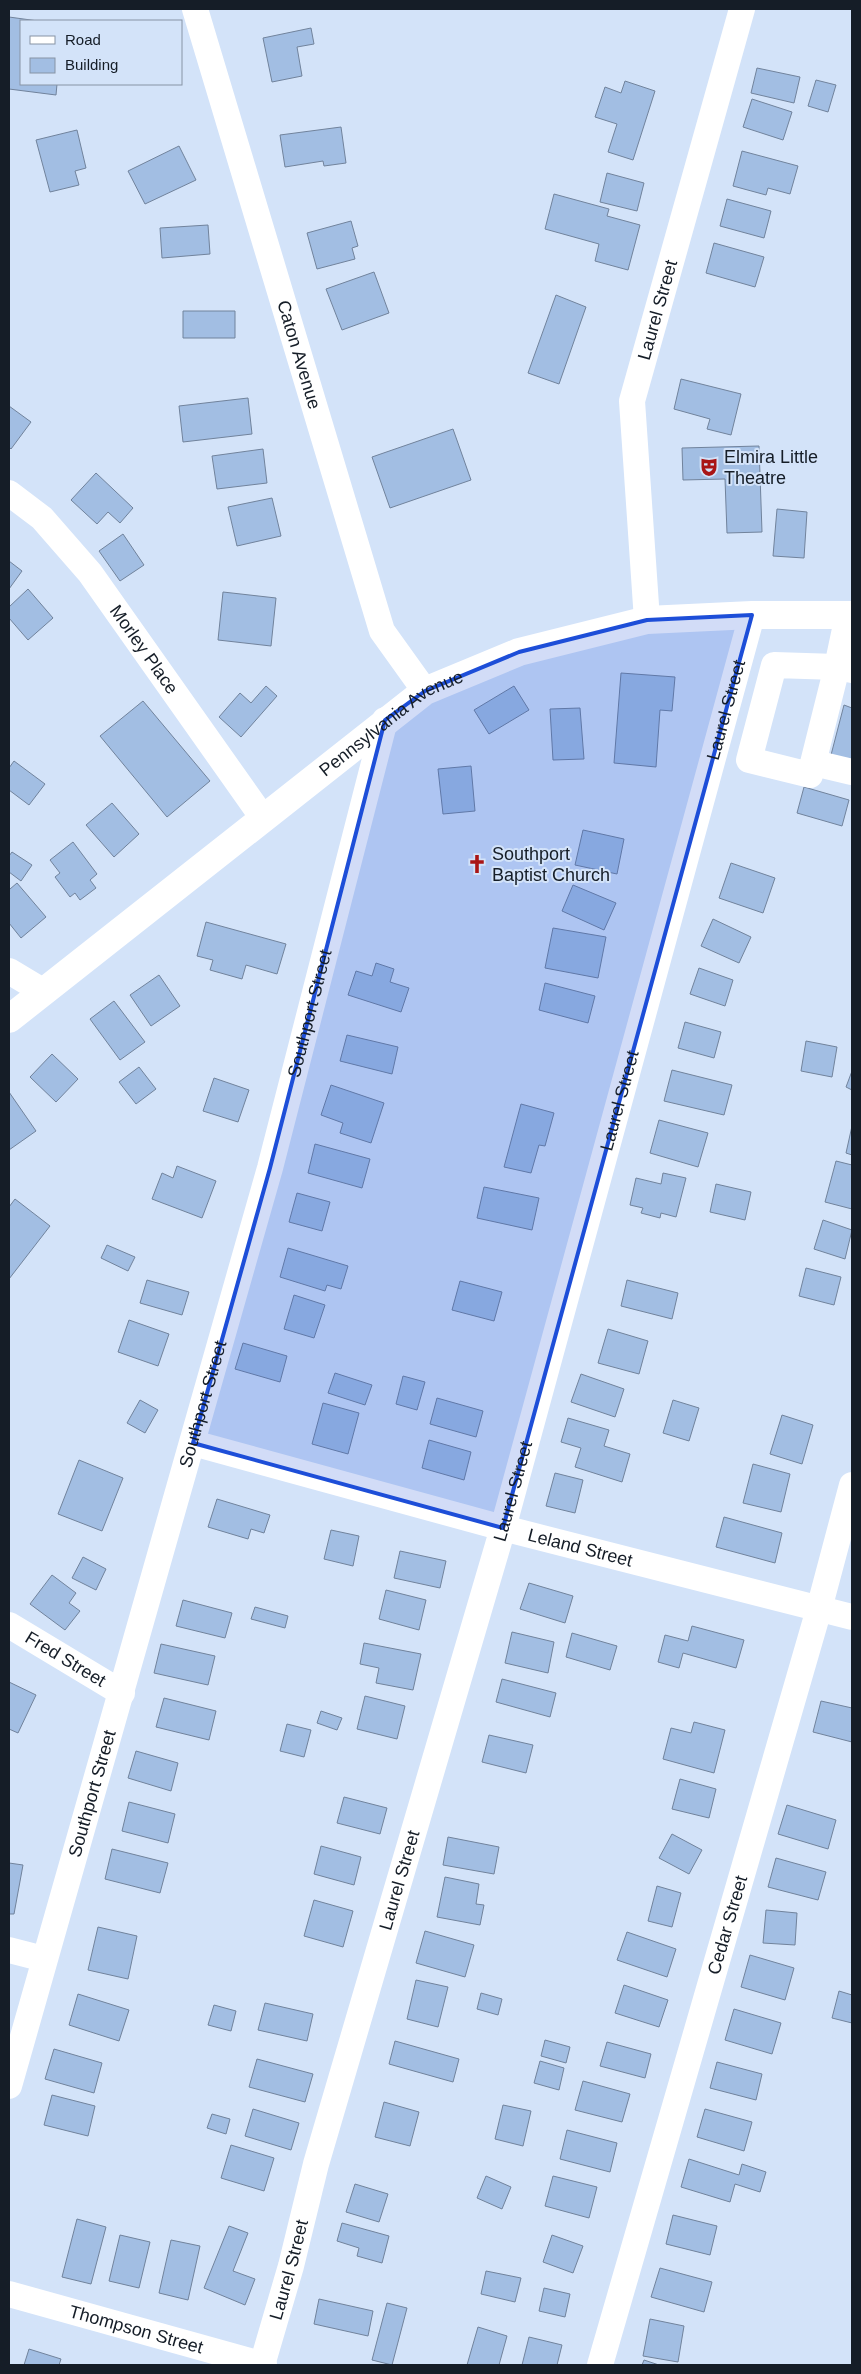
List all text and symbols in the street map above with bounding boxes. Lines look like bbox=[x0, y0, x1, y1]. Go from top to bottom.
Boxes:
legend bbox=[20, 20, 182, 85]
text: Road bbox=[65, 31, 101, 48]
text: Building bbox=[65, 56, 118, 73]
street label: Laurel Street bbox=[634, 258, 681, 362]
street label: Caton Avenue bbox=[273, 298, 325, 412]
place label: Elmira Little Theatre bbox=[724, 447, 818, 488]
theatre icon: Elmira Little Theatre bbox=[698, 456, 720, 478]
street label: Morley Place bbox=[106, 601, 182, 698]
street label: Laurel Street bbox=[703, 658, 749, 762]
street label: Pennsylvania Avenue bbox=[315, 666, 466, 780]
place label: Southport Baptist Church bbox=[492, 844, 610, 885]
church icon: Southport Baptist Church bbox=[466, 853, 488, 875]
street label: Southport Street bbox=[284, 947, 336, 1079]
street label: Laurel Street bbox=[596, 1048, 643, 1153]
street label: Southport Street bbox=[175, 1338, 230, 1470]
street label: Laurel Street bbox=[490, 1439, 536, 1544]
street label: Leland Street bbox=[526, 1525, 634, 1571]
street label: Fred Street bbox=[22, 1627, 109, 1691]
street label: Southport Street bbox=[65, 1728, 120, 1859]
street label: Laurel Street bbox=[375, 1828, 424, 1932]
street label: Cedar Street bbox=[704, 1873, 751, 1977]
street label: Laurel Street bbox=[266, 2218, 312, 2322]
street label: Thompson Street bbox=[67, 2301, 205, 2358]

